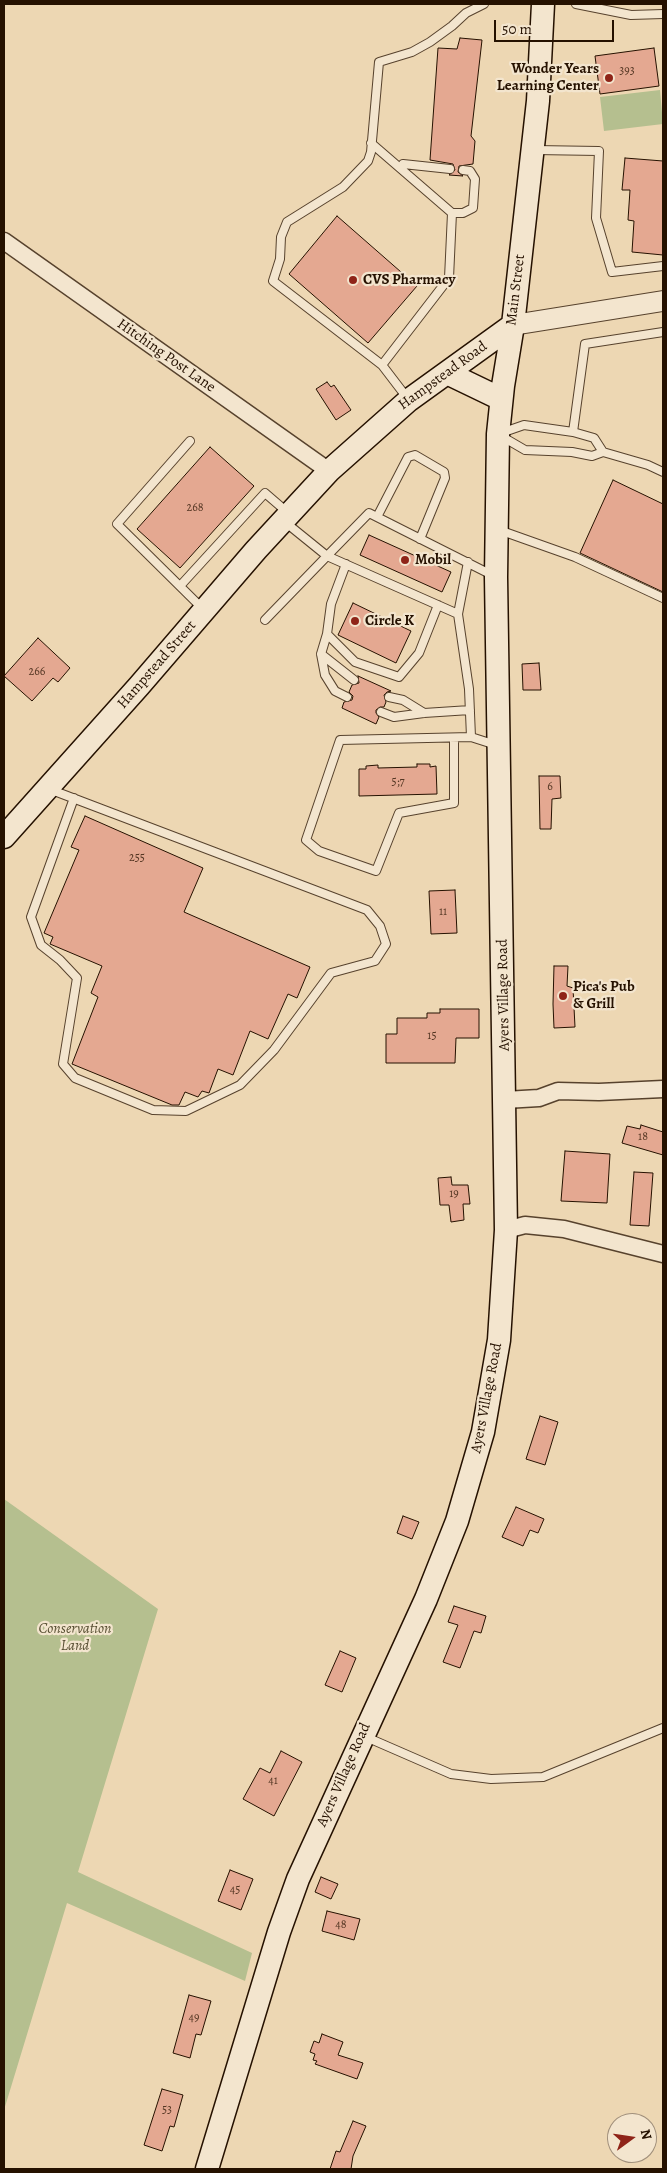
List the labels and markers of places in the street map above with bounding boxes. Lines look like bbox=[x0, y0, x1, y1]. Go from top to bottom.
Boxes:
place label: Wonder Years Learning Center bbox=[497, 60, 599, 95]
marker: Wonder Years Learning Center bbox=[603, 72, 615, 84]
place label: CVS Pharmacy bbox=[363, 271, 456, 289]
marker: CVS Pharmacy bbox=[347, 274, 359, 286]
place label: Mobil bbox=[415, 551, 451, 569]
marker: Mobil bbox=[399, 554, 411, 566]
place label: Circle K bbox=[365, 612, 414, 630]
marker: Circle K bbox=[349, 615, 361, 627]
place label: Pica's Pub & Grill bbox=[573, 978, 635, 1013]
marker: Pica's Pub & Grill bbox=[557, 990, 569, 1002]

